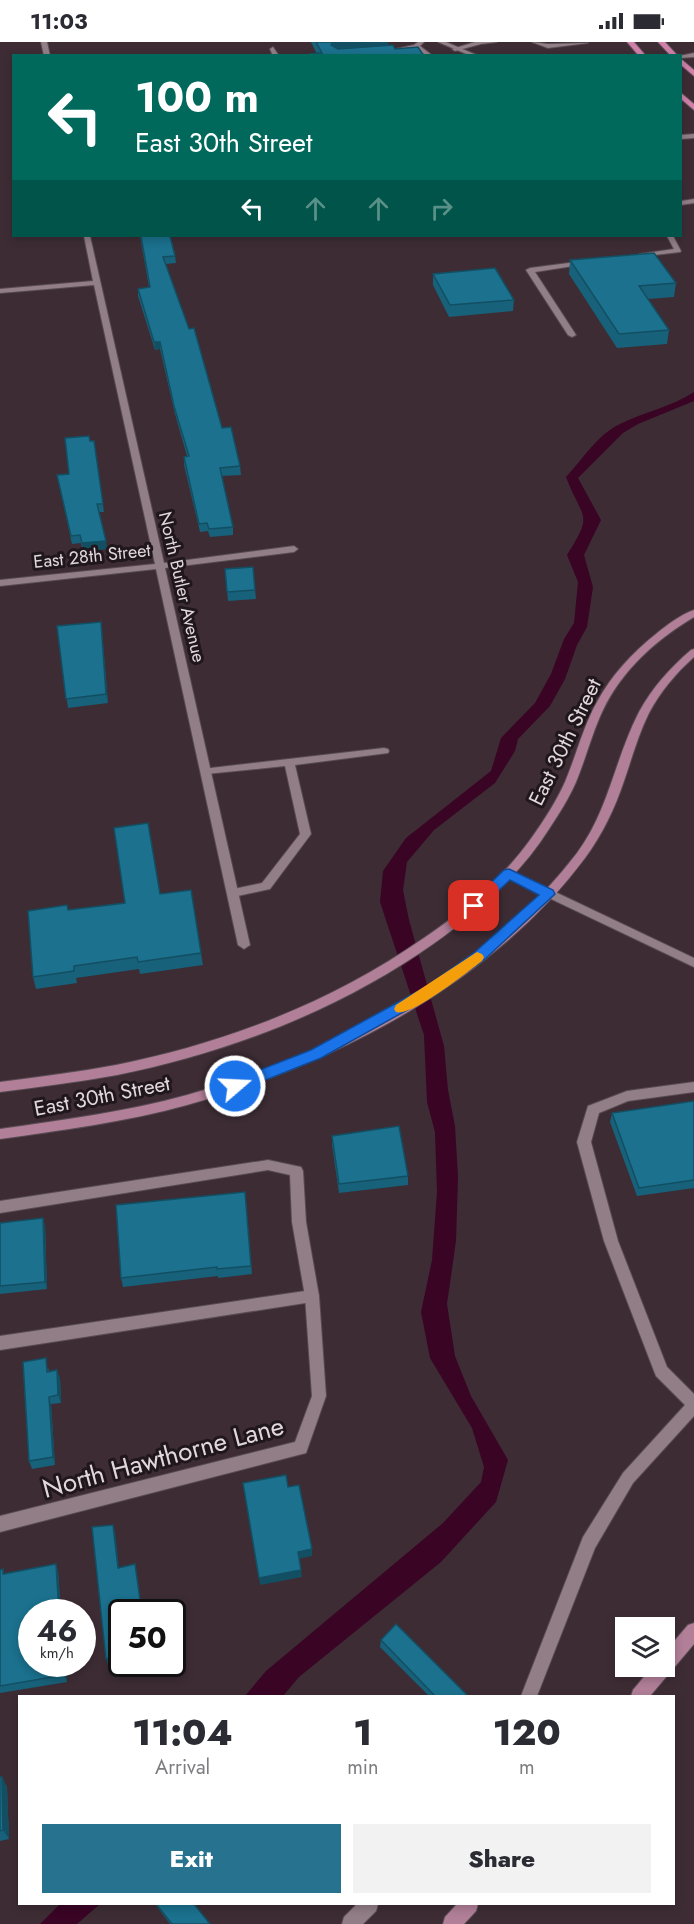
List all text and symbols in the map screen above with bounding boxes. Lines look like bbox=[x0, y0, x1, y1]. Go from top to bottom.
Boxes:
text: 11:03 bbox=[30, 5, 88, 37]
text: 100 m bbox=[135, 67, 259, 128]
icon: left bbox=[36, 78, 114, 156]
text: East 30th Street bbox=[135, 123, 312, 162]
icon: left bbox=[236, 192, 269, 225]
icon: ahead bbox=[299, 192, 332, 225]
icon: ahead bbox=[362, 192, 395, 225]
icon: right bbox=[425, 192, 458, 225]
street label: North Butler Avenue bbox=[152, 509, 212, 665]
street label: East 28th Street bbox=[32, 537, 153, 575]
street label: East 30th Street bbox=[521, 673, 609, 811]
pin bbox=[448, 880, 499, 931]
icon: arrive bbox=[457, 889, 490, 922]
position arrow bbox=[203, 1054, 267, 1118]
street label: East 30th Street bbox=[31, 1068, 173, 1124]
street label: North Hawthorne Lane bbox=[38, 1406, 288, 1508]
speed limit sign: 50 bbox=[108, 1599, 186, 1677]
text: 46 bbox=[36, 1609, 78, 1652]
map controls bbox=[615, 1617, 675, 1677]
button: layers bbox=[615, 1617, 675, 1677]
text: km/h bbox=[40, 1642, 74, 1664]
text: 11:04 bbox=[132, 1706, 233, 1758]
text: 1 bbox=[353, 1706, 372, 1758]
text: 120 bbox=[493, 1706, 561, 1758]
text: Arrival bbox=[155, 1753, 210, 1782]
text: min bbox=[347, 1753, 378, 1782]
text: m bbox=[519, 1753, 535, 1782]
button: Exit bbox=[42, 1824, 341, 1893]
button: Share bbox=[353, 1824, 651, 1893]

